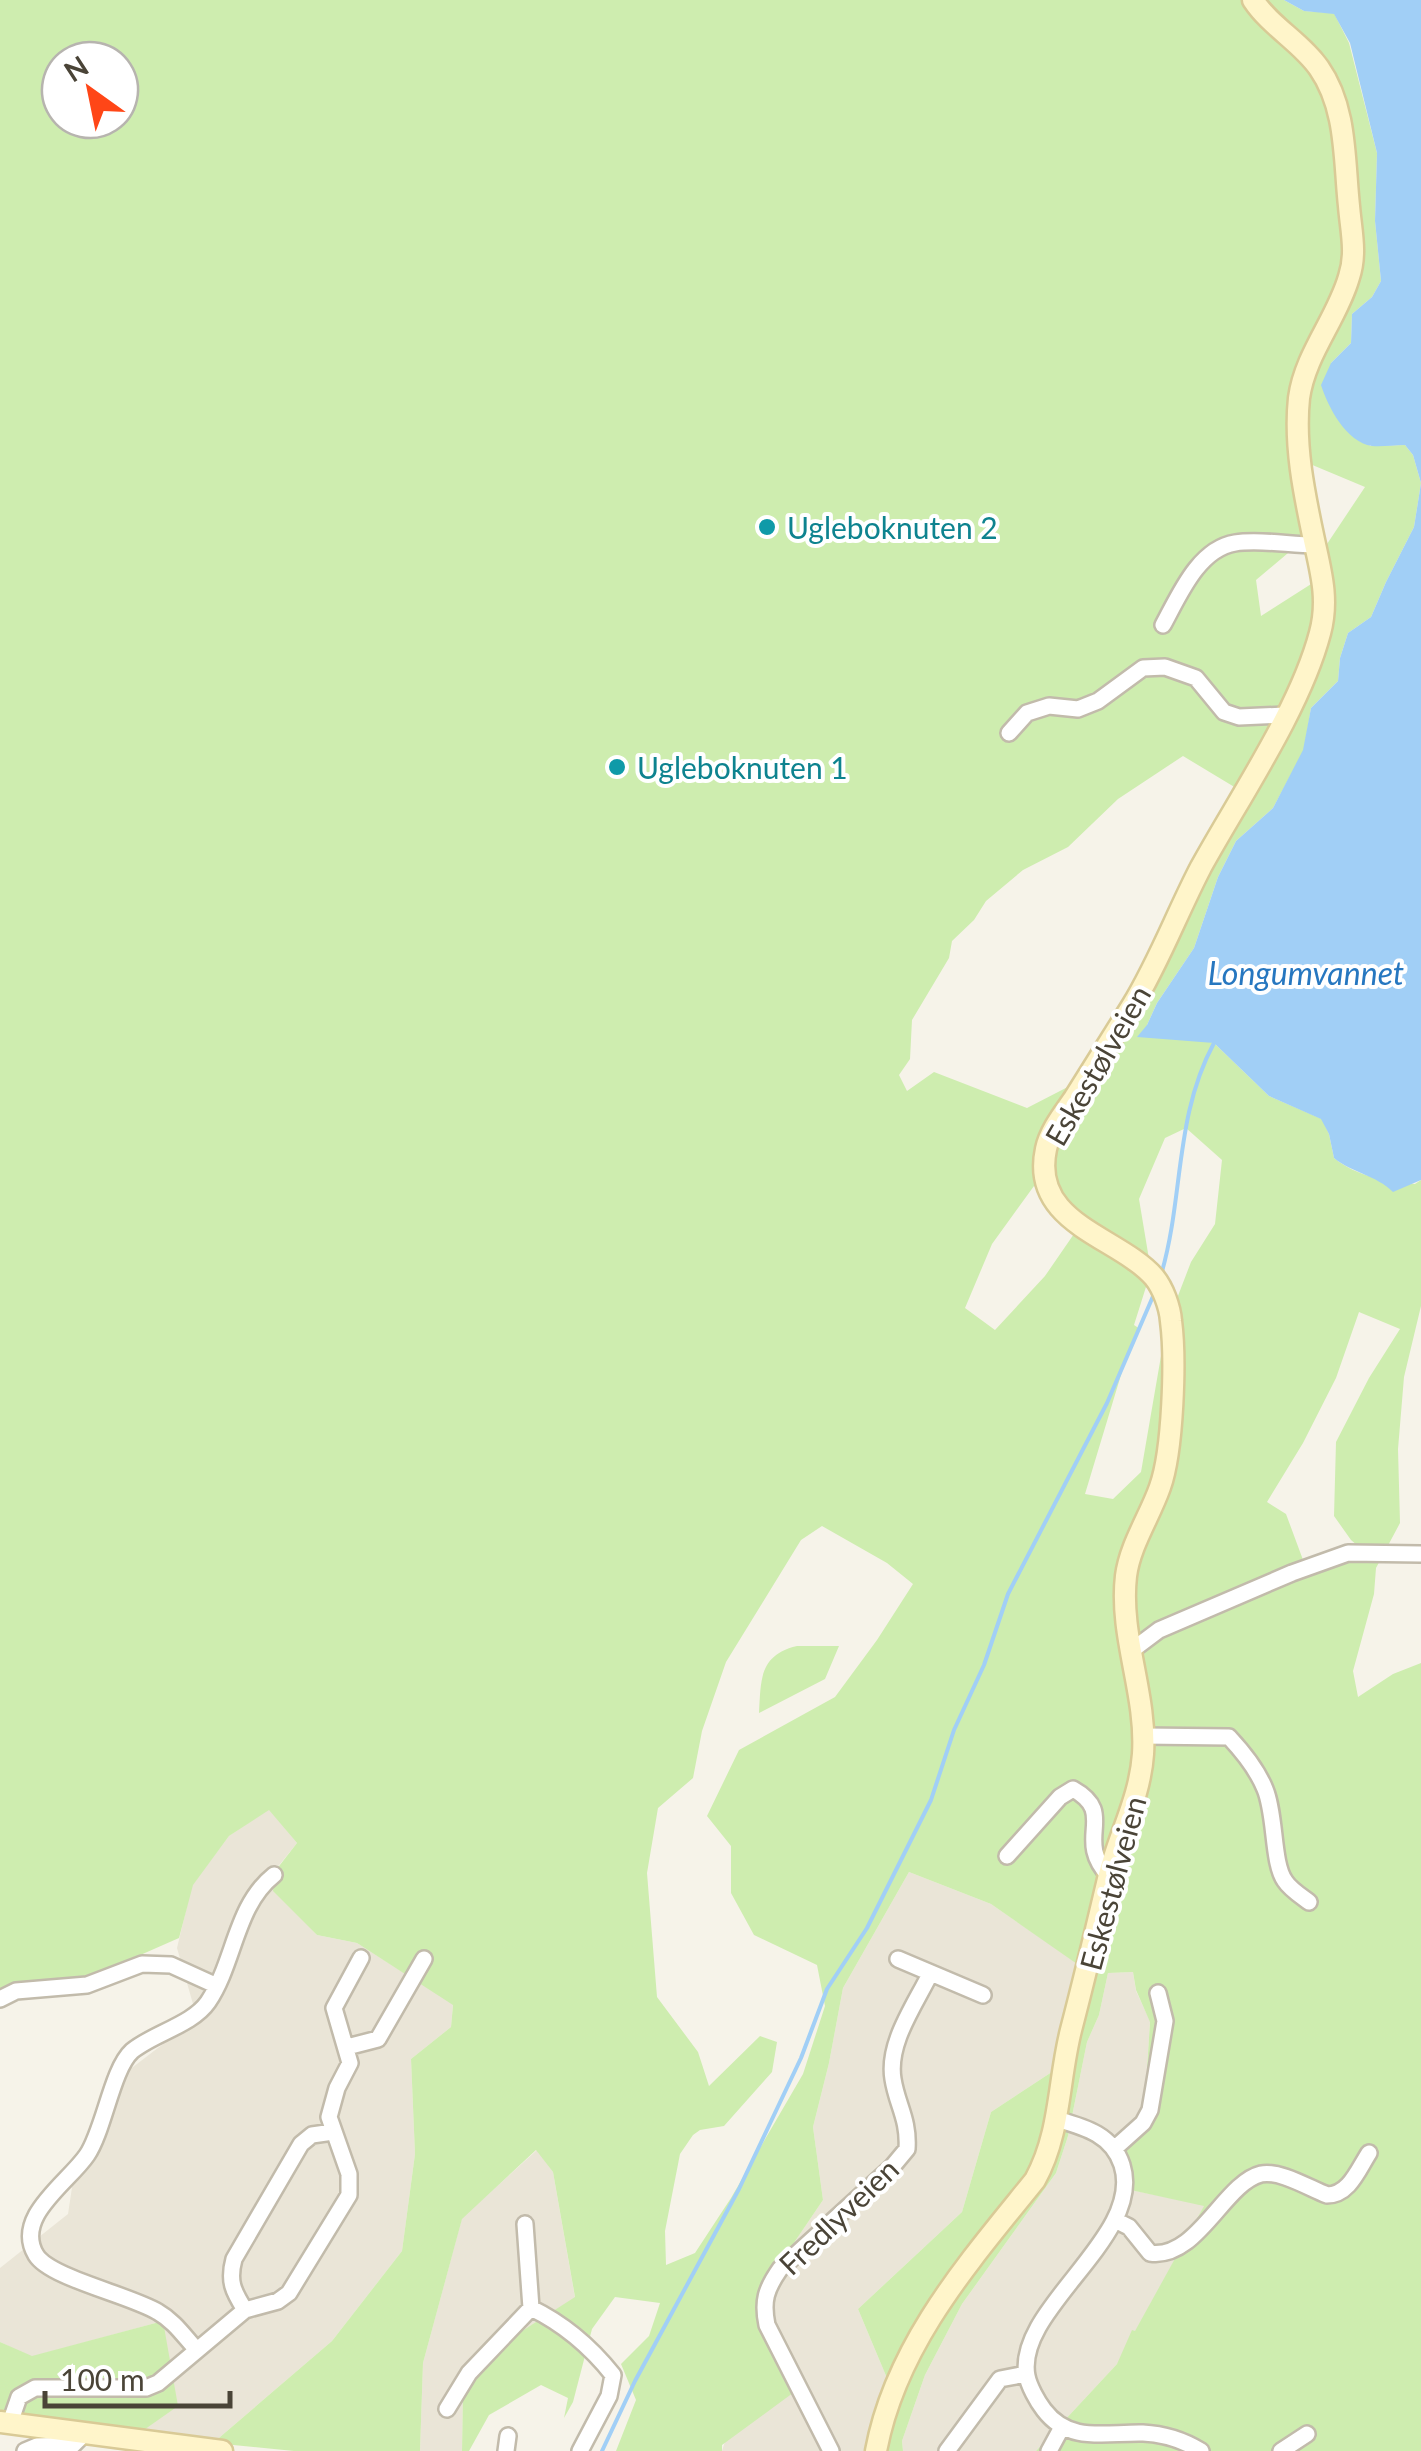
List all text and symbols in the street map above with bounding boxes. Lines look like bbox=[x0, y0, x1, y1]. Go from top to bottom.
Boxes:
north arrow bbox=[40, 40, 140, 140]
text: N bbox=[58, 48, 94, 88]
place label: Ugleboknuten 2 bbox=[787, 509, 998, 545]
marker: Ugleboknuten 2 bbox=[756, 516, 778, 538]
place label: Ugleboknuten 1 bbox=[637, 749, 848, 785]
marker: Ugleboknuten 1 bbox=[606, 756, 628, 778]
water label: Longumvannet bbox=[1208, 953, 1404, 992]
street label: Eskestølveien bbox=[1037, 979, 1157, 1151]
street label: Eskestølveien bbox=[1071, 1792, 1153, 1974]
street label: Fredlyveien bbox=[771, 2150, 905, 2282]
scale bar bbox=[45, 2346, 230, 2408]
text: 100 m bbox=[60, 2361, 145, 2397]

